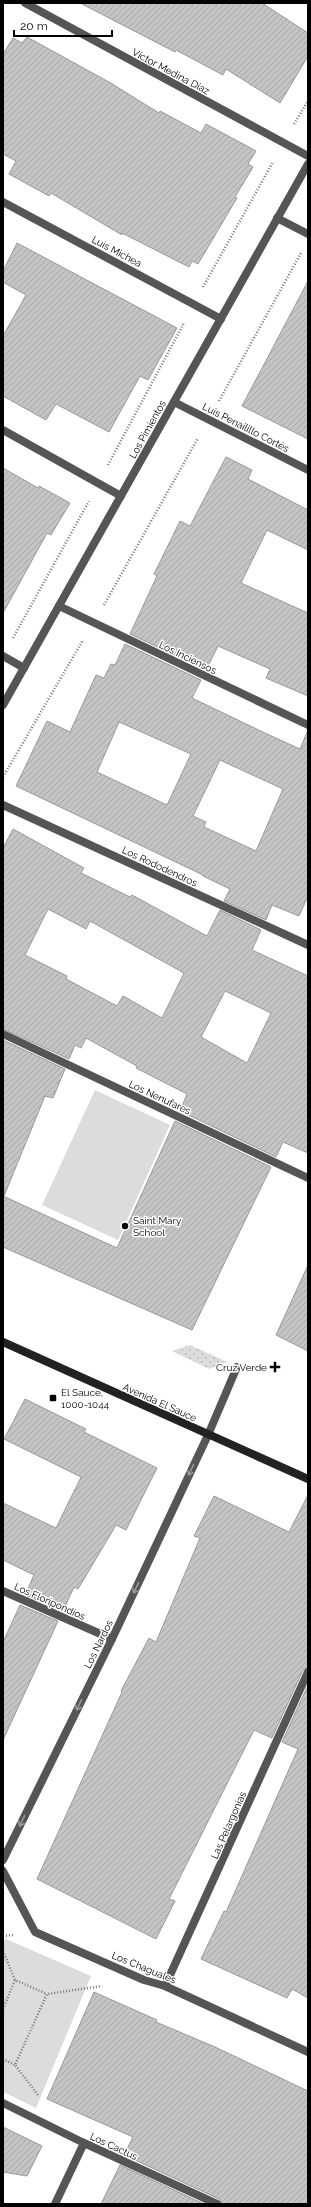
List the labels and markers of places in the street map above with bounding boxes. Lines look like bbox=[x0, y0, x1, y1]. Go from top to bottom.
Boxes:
place label: Saint Mary School bbox=[133, 1215, 182, 1238]
marker: Saint Mary School bbox=[120, 1221, 130, 1231]
place label: Cruz Verde bbox=[216, 1362, 267, 1373]
marker: Cruz Verde bbox=[270, 1362, 280, 1372]
place label: El Sauce, 1000-1044 bbox=[61, 1387, 110, 1410]
marker: El Sauce, 1000-1044 bbox=[48, 1393, 58, 1403]

